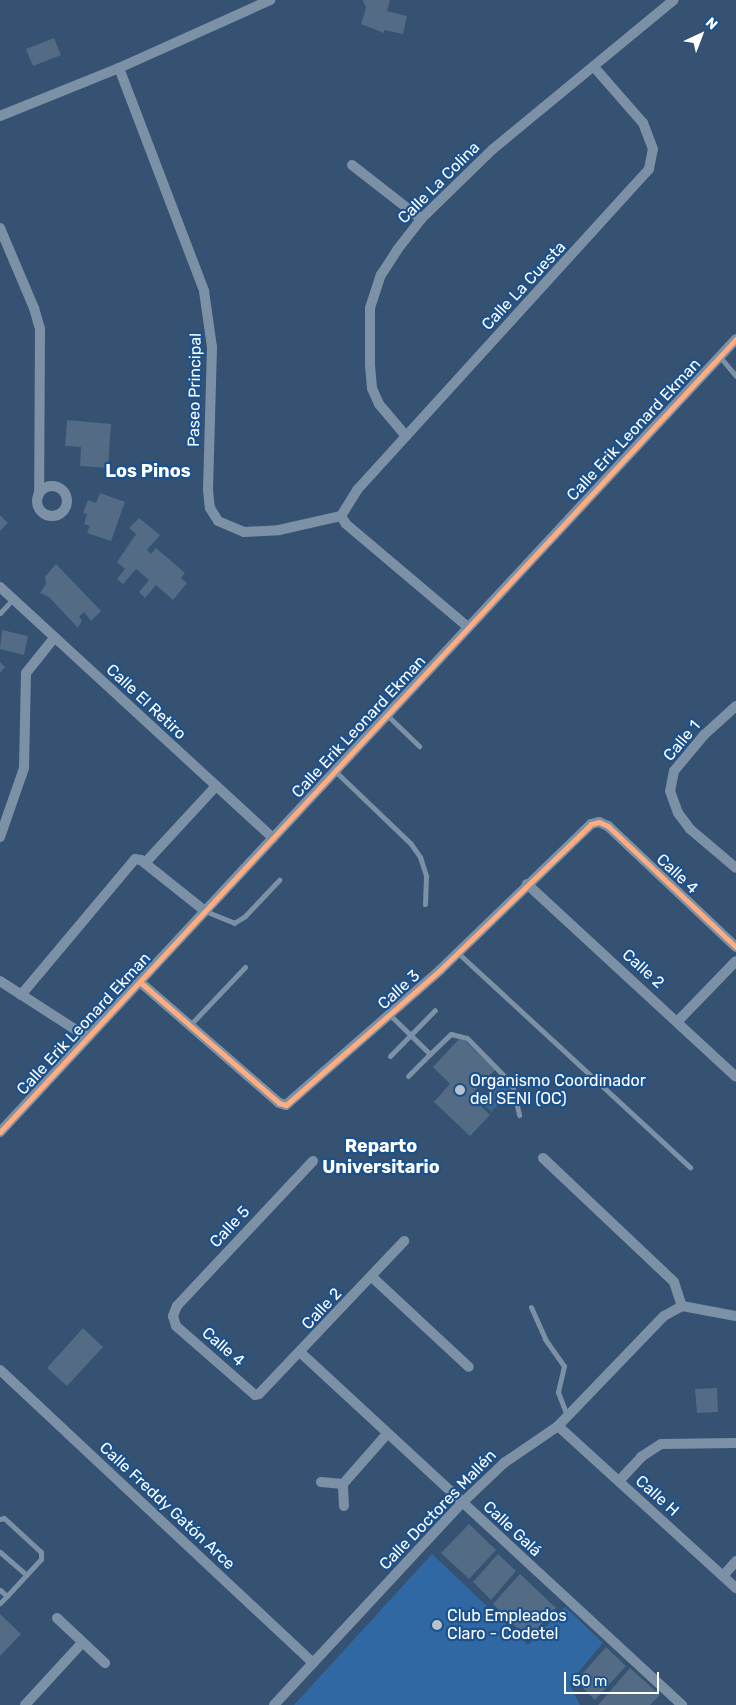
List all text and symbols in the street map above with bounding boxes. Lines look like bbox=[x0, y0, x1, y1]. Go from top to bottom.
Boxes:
north arrow bbox=[676, 10, 726, 60]
text: N bbox=[702, 14, 721, 33]
street label: Calle La Colina bbox=[394, 138, 484, 228]
street label: Calle La Cuesta bbox=[478, 238, 570, 334]
street label: Paseo Principal bbox=[184, 333, 206, 447]
street label: Calle Erik Leonard Ekman bbox=[563, 355, 705, 505]
district label: Los Pinos bbox=[105, 460, 191, 482]
street label: Calle Erik Leonard Ekman bbox=[288, 652, 430, 802]
street label: Calle El Retiro bbox=[102, 660, 190, 744]
street label: Calle 1 bbox=[660, 717, 704, 765]
street label: Calle 4 bbox=[652, 850, 702, 898]
street label: Calle 2 bbox=[618, 945, 668, 993]
street label: Calle Erik Leonard Ekman bbox=[13, 949, 155, 1099]
street label: Calle 3 bbox=[374, 966, 424, 1014]
place label: Organismo Coordinador del SENI (OC) bbox=[470, 1071, 646, 1109]
marker: Organismo Coordinador del SENI (OC) bbox=[454, 1084, 466, 1096]
district label: Reparto Universitario bbox=[322, 1136, 440, 1178]
street label: Calle 5 bbox=[206, 1202, 254, 1252]
street label: Calle 2 bbox=[298, 1284, 346, 1334]
street label: Calle 4 bbox=[198, 1323, 248, 1371]
street label: Calle Freddy Gatón Arce bbox=[95, 1438, 239, 1574]
street label: Calle Doctores Mallén bbox=[376, 1446, 500, 1574]
street label: Calle H bbox=[631, 1472, 683, 1520]
street label: Calle Galá bbox=[479, 1497, 545, 1561]
place label: Club Empleados Claro - Codetel bbox=[447, 1606, 567, 1644]
marker: Club Empleados Claro - Codetel bbox=[431, 1619, 443, 1631]
scale bar bbox=[566, 1662, 661, 1694]
text: 50 m bbox=[572, 1672, 607, 1690]

